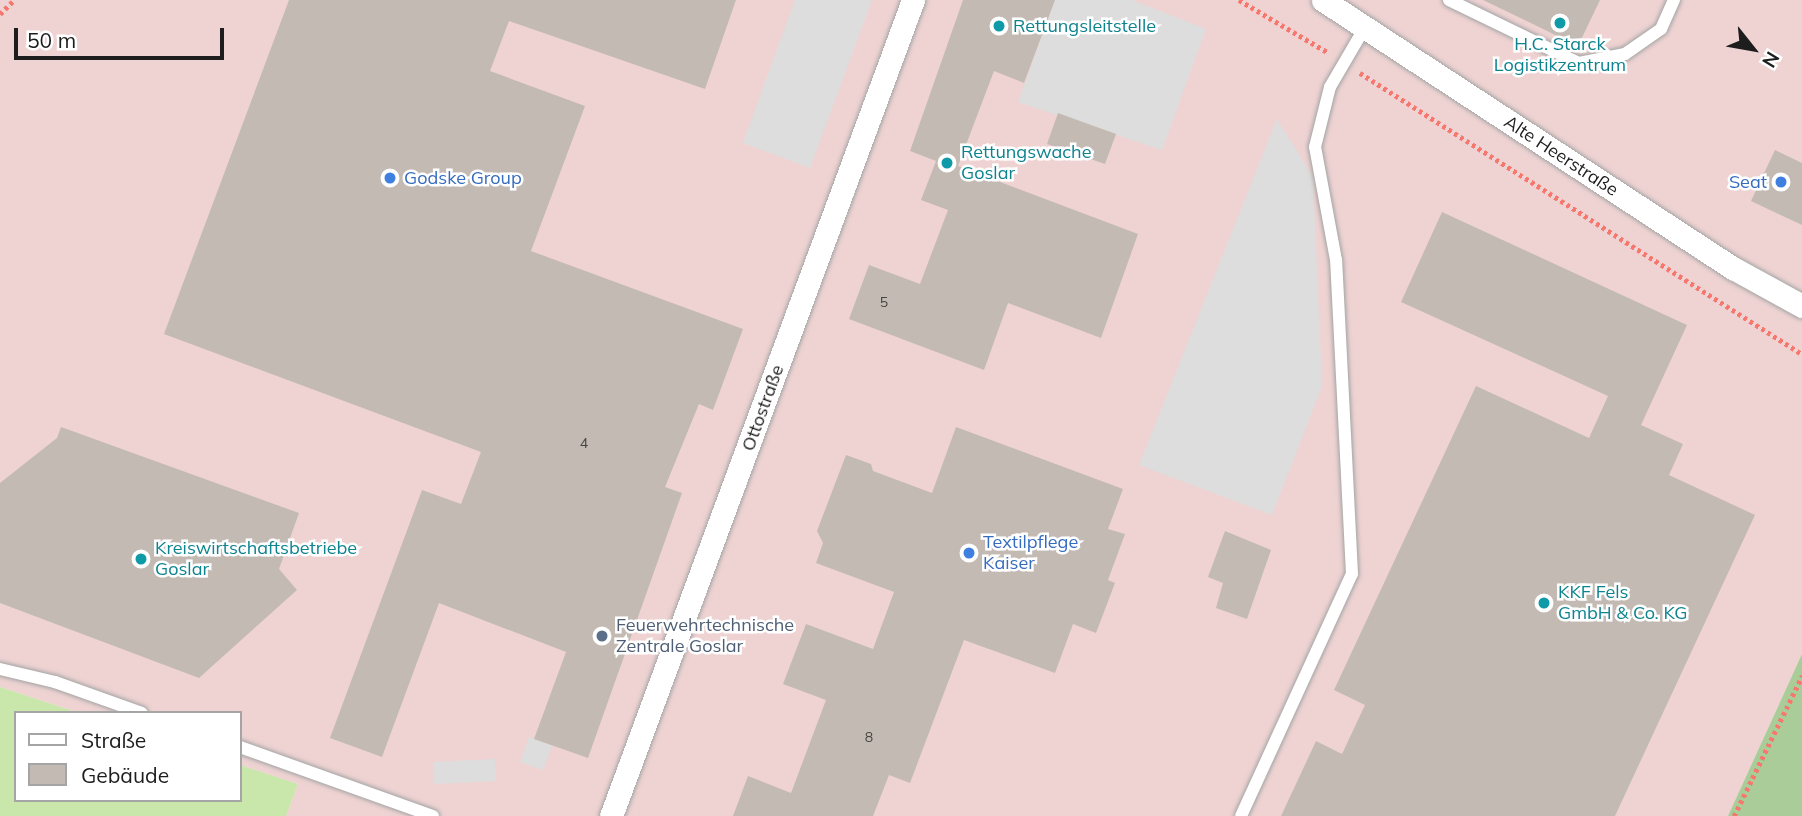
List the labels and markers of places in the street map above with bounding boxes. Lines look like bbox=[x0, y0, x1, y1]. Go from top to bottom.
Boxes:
place label: Rettungsleitstelle bbox=[1013, 15, 1156, 37]
marker: H.C. Starck Logistikzentrum bbox=[1552, 15, 1568, 31]
marker: Rettungsleitstelle bbox=[991, 18, 1007, 34]
place label: H.C. Starck Logistikzentrum bbox=[1494, 34, 1626, 76]
place label: Rettungswache Goslar bbox=[961, 142, 1091, 184]
marker: Rettungswache Goslar bbox=[939, 155, 955, 171]
place label: Godske Group bbox=[404, 167, 522, 189]
marker: Godske Group bbox=[382, 170, 398, 186]
place label: Seat bbox=[1729, 171, 1767, 193]
marker: Seat bbox=[1773, 174, 1789, 190]
place label: Textilpflege Kaiser bbox=[983, 532, 1078, 574]
place label: Kreiswirtschaftsbetriebe Goslar bbox=[155, 538, 357, 580]
marker: Textilpflege Kaiser bbox=[961, 545, 977, 561]
marker: Kreiswirtschaftsbetriebe Goslar bbox=[133, 551, 149, 567]
place label: KKF Fels GmbH & Co. KG bbox=[1558, 582, 1687, 624]
marker: KKF Fels GmbH & Co. KG bbox=[1536, 595, 1552, 611]
place label: Feuerwehrtechnische Zentrale Goslar bbox=[616, 615, 794, 658]
marker: Feuerwehrtechnische Zentrale Goslar bbox=[594, 628, 610, 644]

